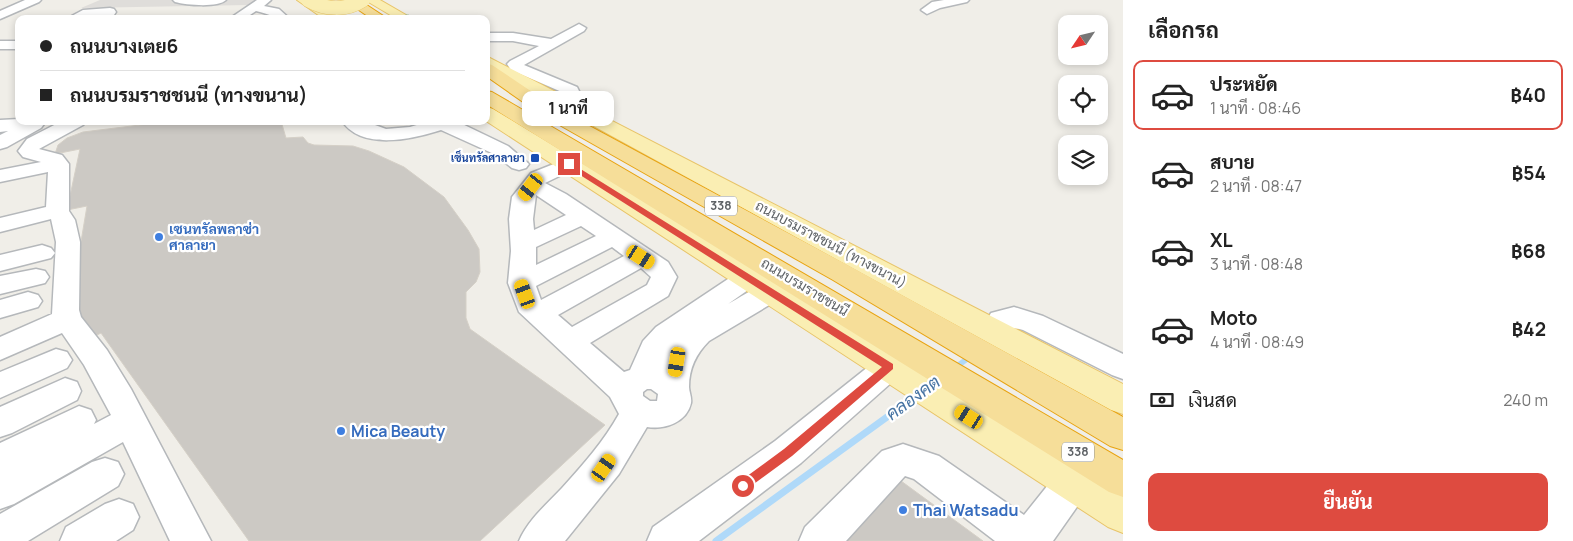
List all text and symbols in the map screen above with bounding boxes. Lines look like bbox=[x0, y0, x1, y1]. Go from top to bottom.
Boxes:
north arrow bbox=[1058, 15, 1108, 65]
map controls bbox=[1058, 15, 1108, 185]
text: เลือกรถ bbox=[1148, 15, 1219, 45]
text: ถนนบางเตย6 bbox=[70, 33, 178, 59]
text: ประหยัด bbox=[1210, 71, 1278, 97]
icon: car bbox=[1150, 73, 1195, 118]
button: locate bbox=[1058, 75, 1108, 125]
text: ถนนบรมราชชนนี (ทางขนาน) bbox=[70, 82, 308, 108]
text: ฿40 bbox=[1510, 82, 1546, 108]
callout: 1 นาที bbox=[523, 91, 615, 126]
text: 1 นาที bbox=[548, 97, 588, 119]
text: 1 นาที · 08:46 bbox=[1210, 97, 1301, 119]
button: layers bbox=[1058, 135, 1108, 185]
text: สบาย bbox=[1210, 149, 1255, 175]
place label: เซ็นทรัลศาลายา bbox=[451, 150, 525, 165]
icon: car bbox=[1150, 151, 1195, 196]
marker: เซ็นทรัลศาลายา bbox=[529, 152, 541, 164]
route end bbox=[558, 153, 580, 175]
text: ฿54 bbox=[1512, 160, 1546, 186]
car bbox=[515, 171, 546, 203]
text: 2 นาที · 08:47 bbox=[1210, 175, 1302, 197]
road number: 338 bbox=[705, 197, 737, 216]
street label: ถนนบรมราชชนนี (ทางขนาน) bbox=[753, 197, 909, 291]
place label: เซนทรัลพลาซ่า ศาลายา bbox=[169, 219, 259, 254]
text: XL bbox=[1210, 227, 1233, 253]
icon: car bbox=[1150, 229, 1195, 274]
marker: เซนทรัลพลาซ่า ศาลายา bbox=[153, 231, 165, 243]
text: ฿68 bbox=[1511, 238, 1546, 264]
car bbox=[624, 243, 657, 271]
text: 3 นาที · 08:48 bbox=[1210, 253, 1303, 275]
street label: ถนนบรมราชชนนี bbox=[758, 254, 852, 320]
car bbox=[512, 277, 537, 311]
text: Moto bbox=[1210, 305, 1257, 331]
icon: car bbox=[1150, 307, 1195, 352]
text: ฿42 bbox=[1512, 316, 1546, 342]
text: 4 นาที · 08:49 bbox=[1210, 331, 1304, 353]
car bbox=[667, 346, 686, 378]
water label: คลองคต bbox=[880, 369, 945, 425]
icon: cash bbox=[1148, 386, 1176, 414]
text: เงินสด bbox=[1188, 387, 1237, 413]
text: 240 m bbox=[1503, 389, 1548, 411]
car bbox=[952, 403, 985, 431]
place label: Mica Beauty bbox=[351, 420, 445, 442]
marker: Mica Beauty bbox=[335, 425, 347, 437]
road number: 338 bbox=[1062, 442, 1094, 462]
car bbox=[589, 451, 618, 485]
button: ยืนยัน bbox=[1148, 473, 1548, 531]
route start bbox=[732, 475, 754, 497]
place label: Thai Watsadu bbox=[913, 499, 1018, 521]
marker: Thai Watsadu bbox=[897, 504, 909, 516]

